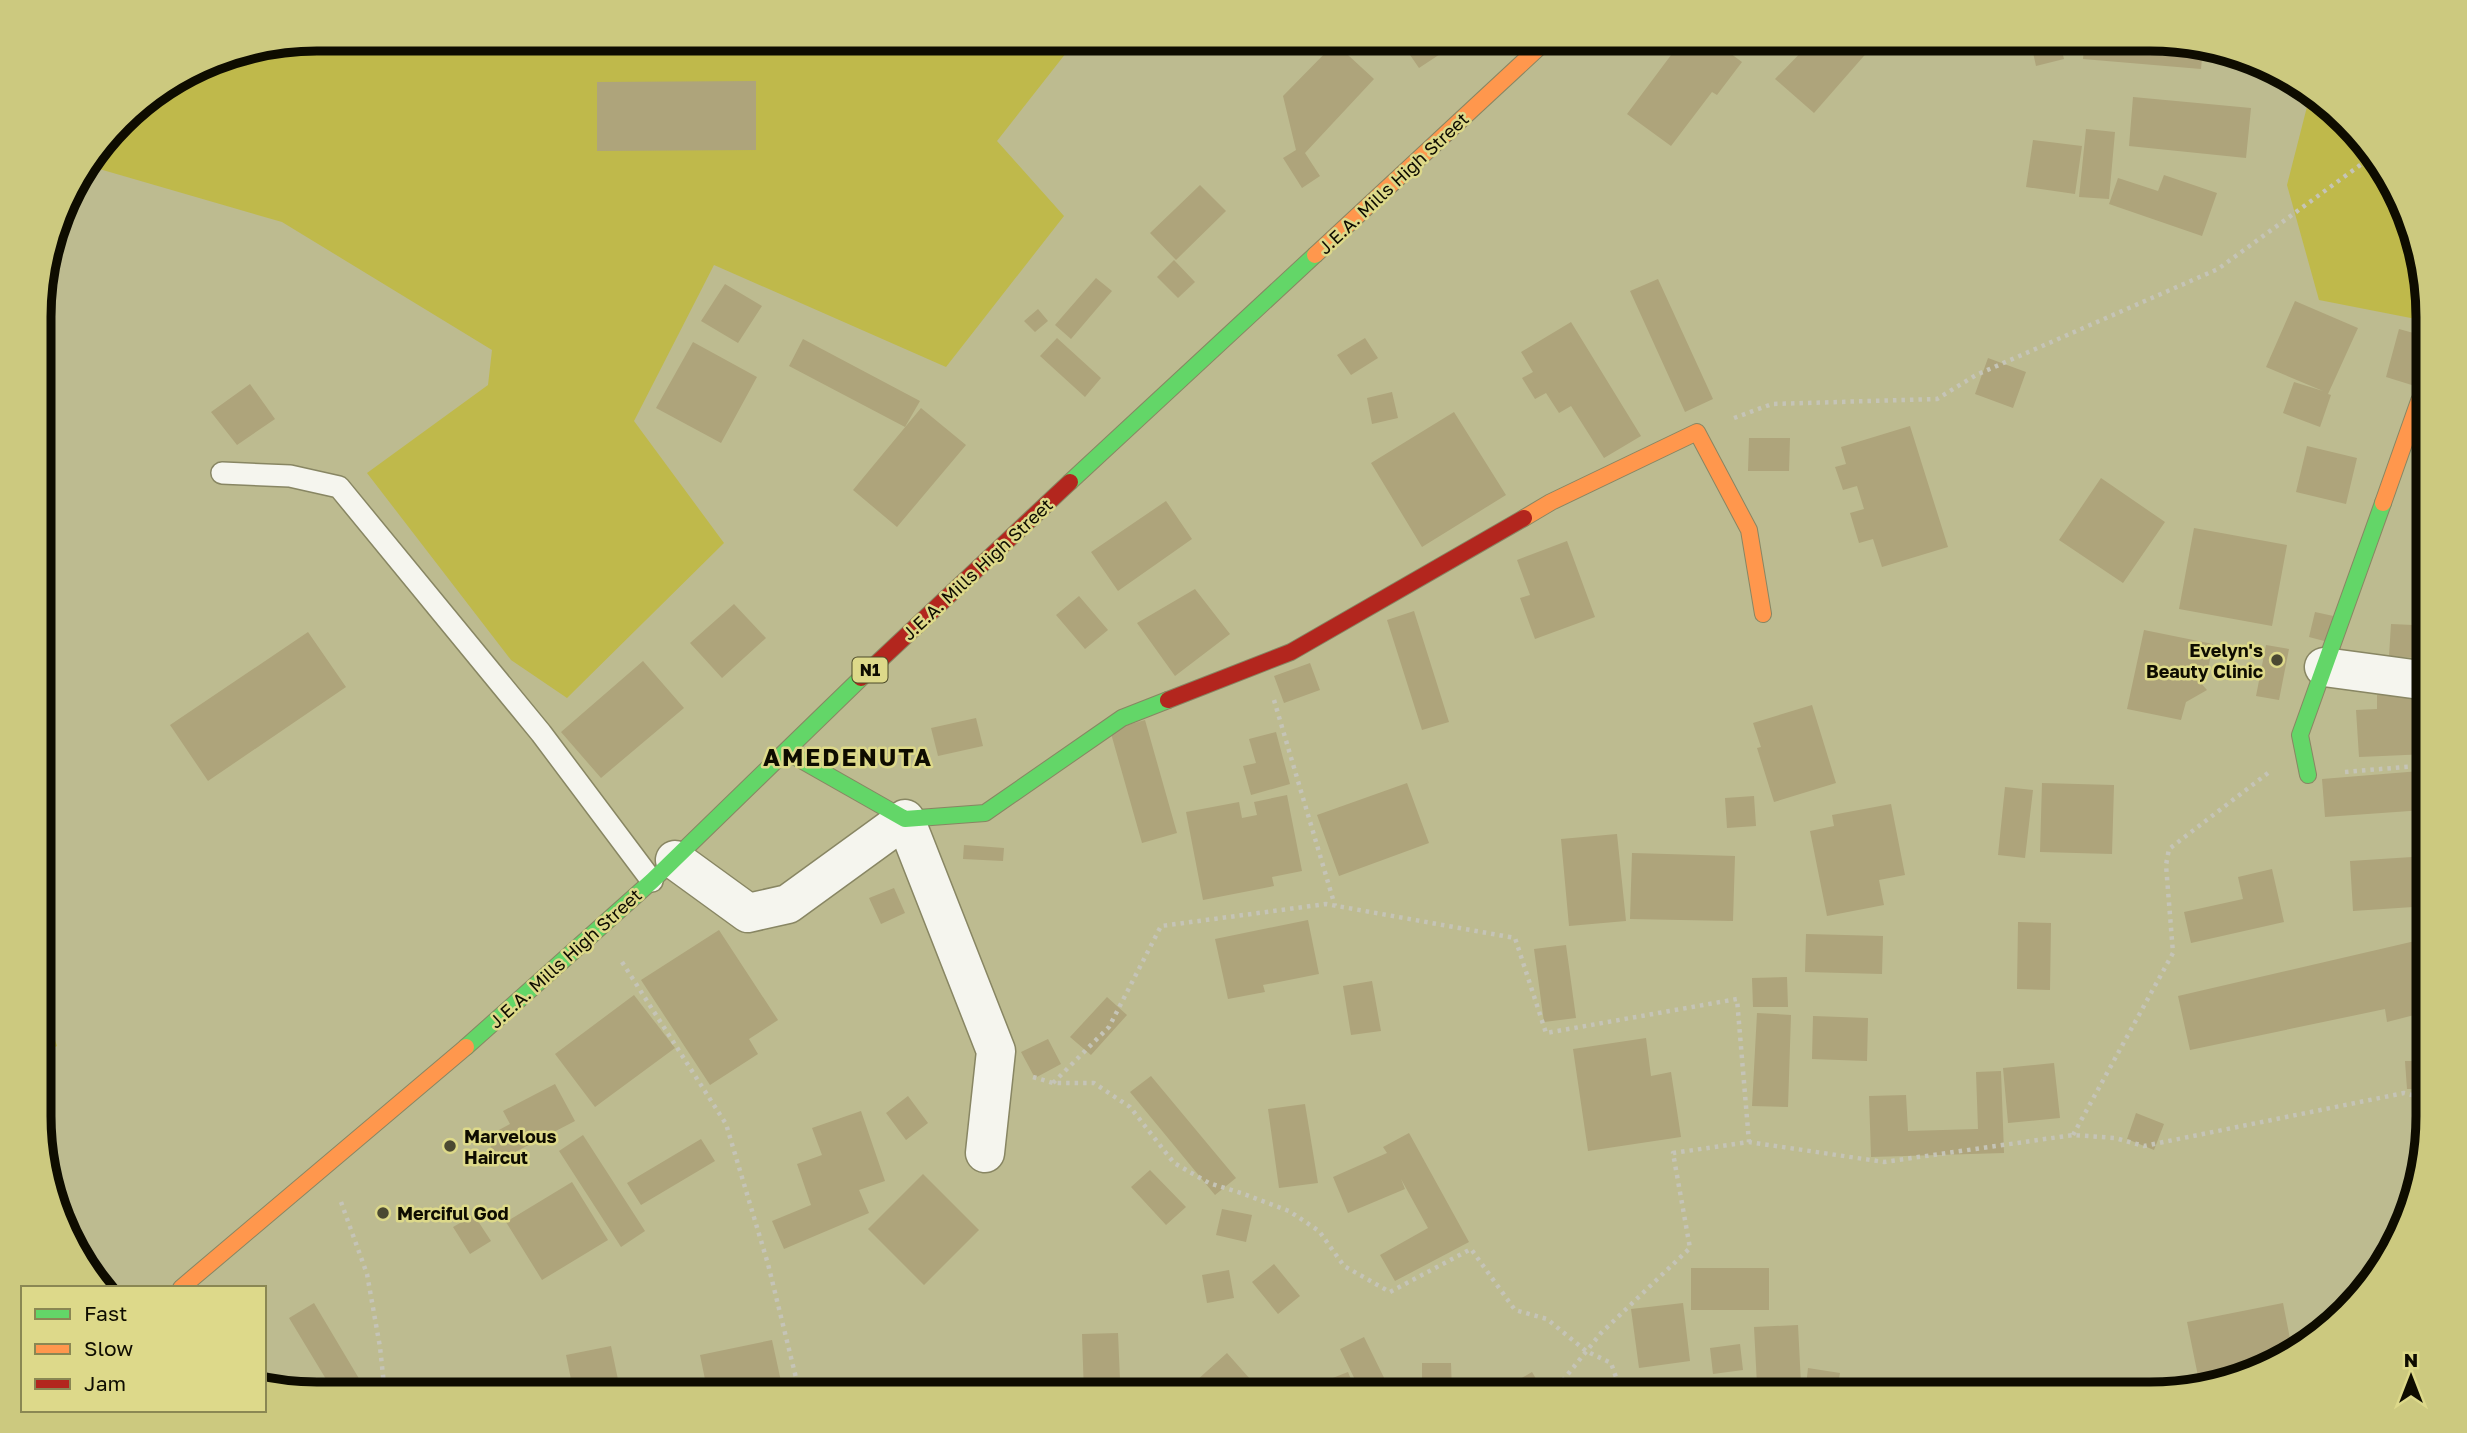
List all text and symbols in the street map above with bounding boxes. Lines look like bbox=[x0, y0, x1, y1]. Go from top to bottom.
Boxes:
street label: J.E.A. Mills High Street bbox=[1313, 107, 1473, 259]
street label: J.E.A. Mills High Street bbox=[897, 493, 1057, 645]
place label: Evelyn's Beauty Clinic bbox=[2146, 639, 2263, 682]
marker: Evelyn's Beauty Clinic bbox=[2269, 652, 2285, 668]
road number: N1 bbox=[852, 657, 888, 682]
district label: AMEDENUTA bbox=[763, 742, 933, 771]
street label: J.E.A. Mills High Street bbox=[484, 884, 646, 1032]
place label: Marvelous Haircut bbox=[464, 1125, 557, 1168]
marker: Marvelous Haircut bbox=[442, 1138, 458, 1154]
place label: Merciful God bbox=[397, 1202, 509, 1224]
marker: Merciful God bbox=[375, 1205, 391, 1221]
legend bbox=[21, 1286, 266, 1412]
text: Fast bbox=[84, 1300, 127, 1326]
text: Slow bbox=[84, 1335, 133, 1361]
north arrow bbox=[2376, 1342, 2446, 1412]
text: N bbox=[2404, 1348, 2418, 1371]
text: Jam bbox=[84, 1370, 126, 1396]

